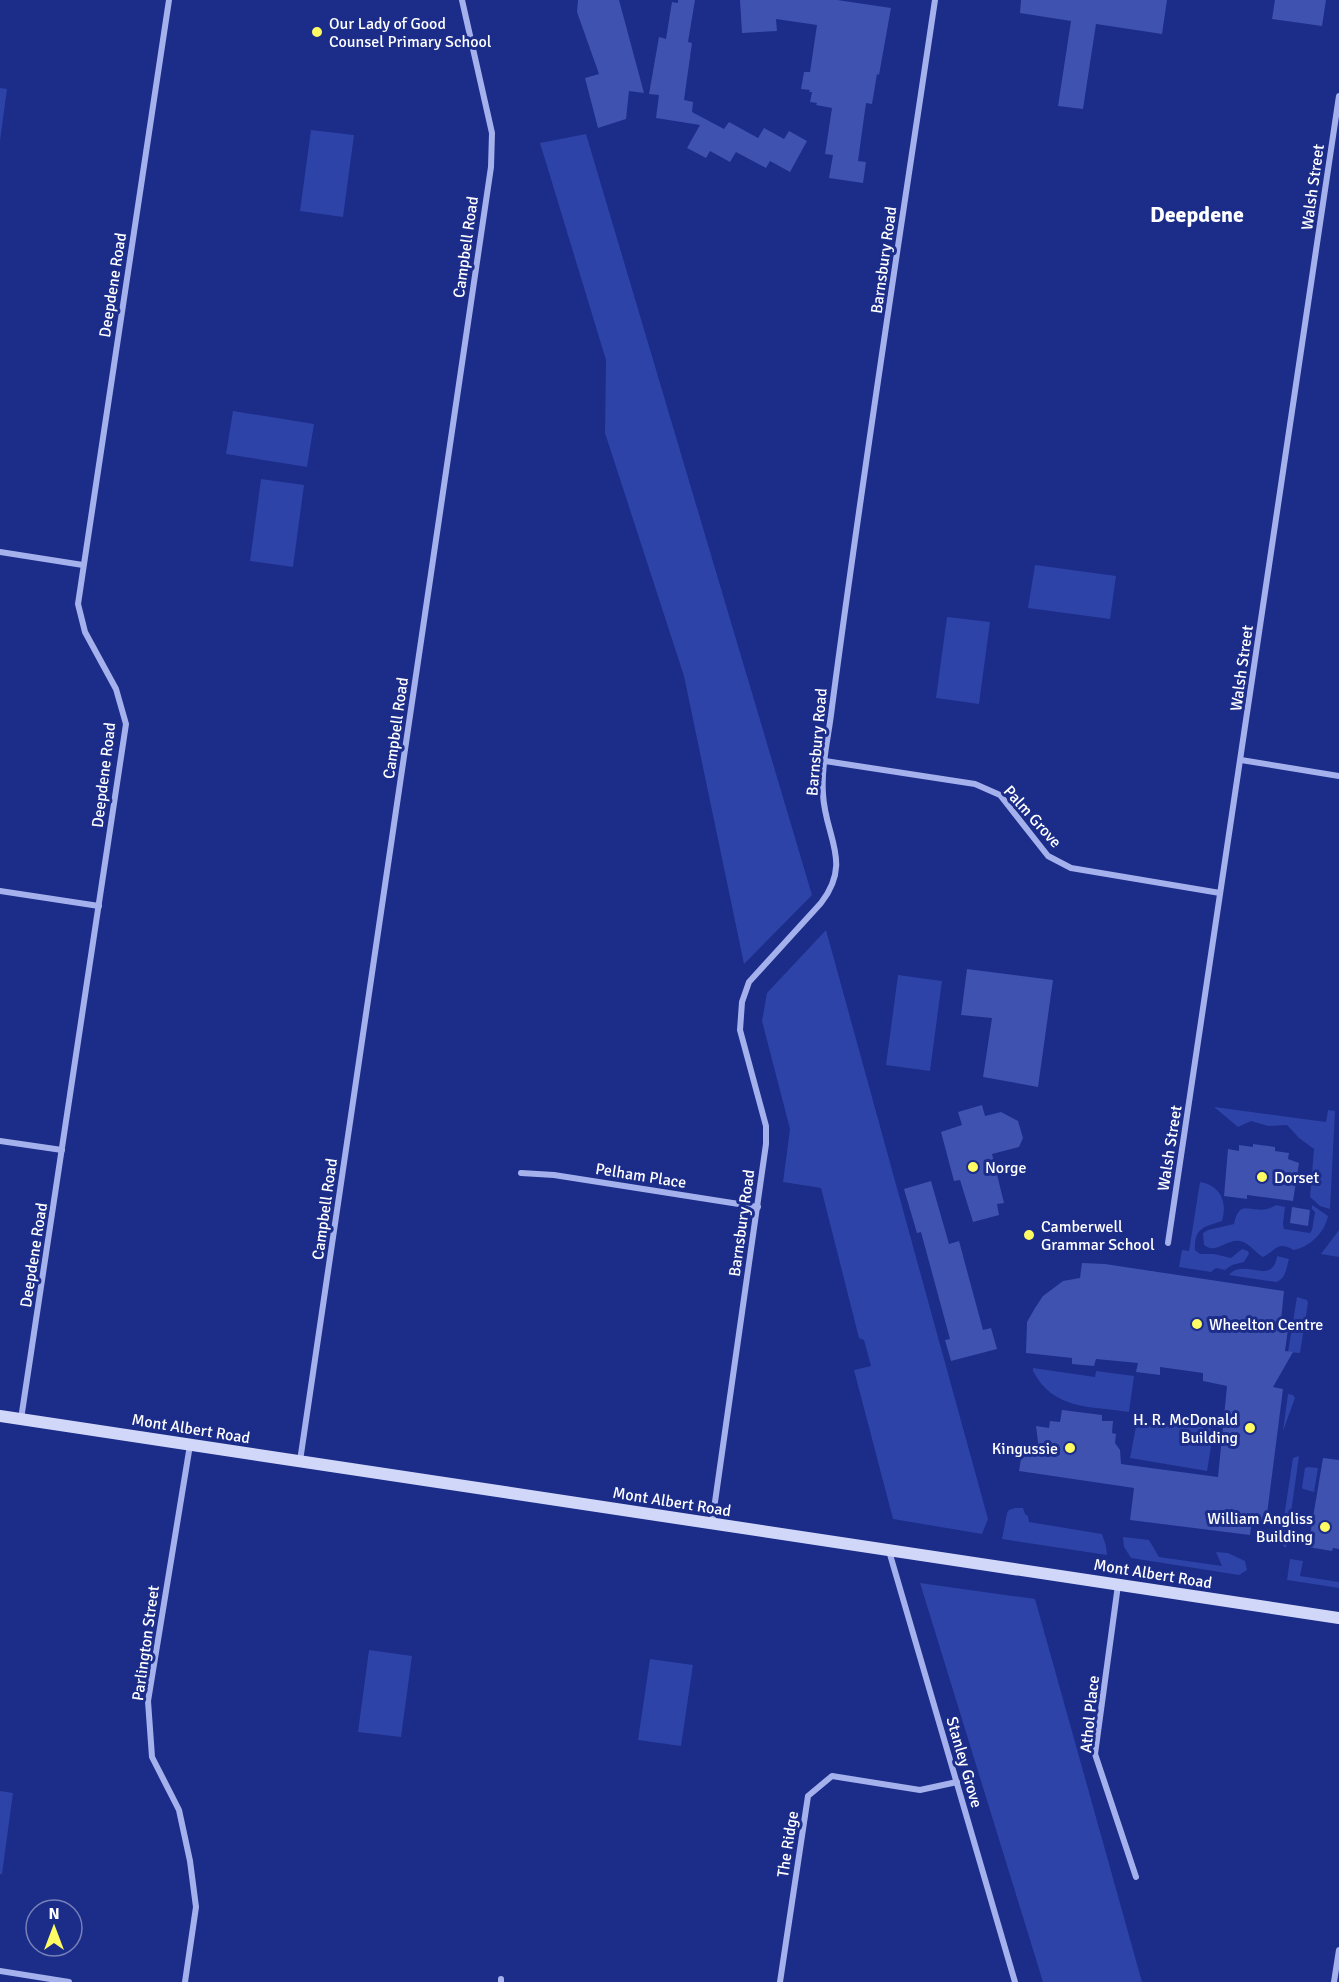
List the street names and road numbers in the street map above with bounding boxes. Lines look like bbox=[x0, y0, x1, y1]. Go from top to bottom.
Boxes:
street label: Walsh Street bbox=[1297, 142, 1329, 231]
street label: Campbell Road bbox=[449, 195, 483, 299]
street label: Barnsbury Road bbox=[867, 205, 901, 315]
street label: Deepdene Road bbox=[95, 231, 131, 339]
street label: Walsh Street bbox=[1226, 623, 1258, 712]
street label: Campbell Road bbox=[379, 676, 413, 780]
street label: Barnsbury Road bbox=[802, 687, 832, 797]
street label: Deepdene Road bbox=[88, 721, 120, 829]
street label: Palm Grove bbox=[999, 781, 1065, 852]
street label: Walsh Street bbox=[1153, 1103, 1187, 1193]
street label: Campbell Road bbox=[308, 1157, 342, 1261]
street label: Pelham Place bbox=[594, 1159, 688, 1193]
street label: Barnsbury Road bbox=[725, 1168, 759, 1278]
street label: Deepdene Road bbox=[16, 1201, 52, 1309]
street label: Mont Albert Road bbox=[130, 1410, 251, 1448]
street label: Mont Albert Road bbox=[611, 1483, 732, 1521]
street label: Mont Albert Road bbox=[1092, 1555, 1213, 1593]
street label: Parlington Street bbox=[128, 1584, 164, 1702]
street label: Athol Place bbox=[1076, 1674, 1104, 1754]
street label: Stanley Grove bbox=[942, 1714, 987, 1810]
street label: The Ridge bbox=[773, 1810, 803, 1879]

